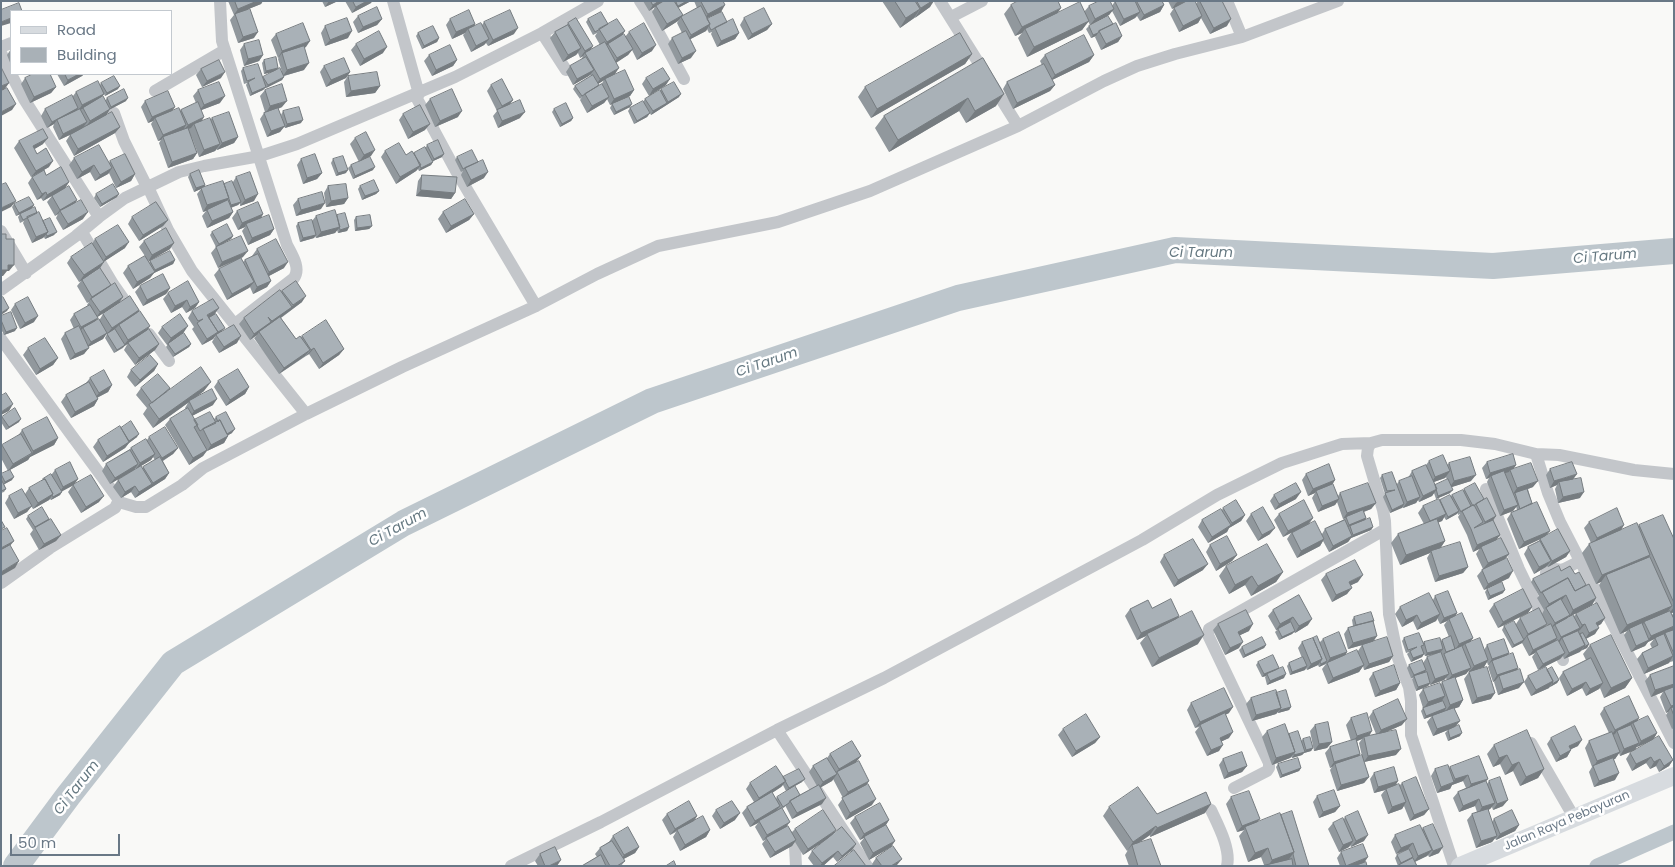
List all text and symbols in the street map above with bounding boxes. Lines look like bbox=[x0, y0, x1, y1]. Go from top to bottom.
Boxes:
legend bbox=[10, 10, 172, 75]
text: Road bbox=[57, 19, 96, 40]
text: Building bbox=[57, 44, 117, 65]
water label: Ci Tarum bbox=[1169, 245, 1233, 261]
water label: Ci Tarum bbox=[1572, 246, 1638, 268]
water label: Ci Tarum bbox=[734, 345, 800, 381]
water label: Ci Tarum bbox=[366, 505, 430, 551]
water label: Ci Tarum bbox=[51, 758, 103, 818]
street label: Jalan Raya Pebayuran bbox=[1502, 788, 1632, 854]
scale bar bbox=[12, 824, 122, 856]
text: 50 m bbox=[18, 832, 56, 853]

